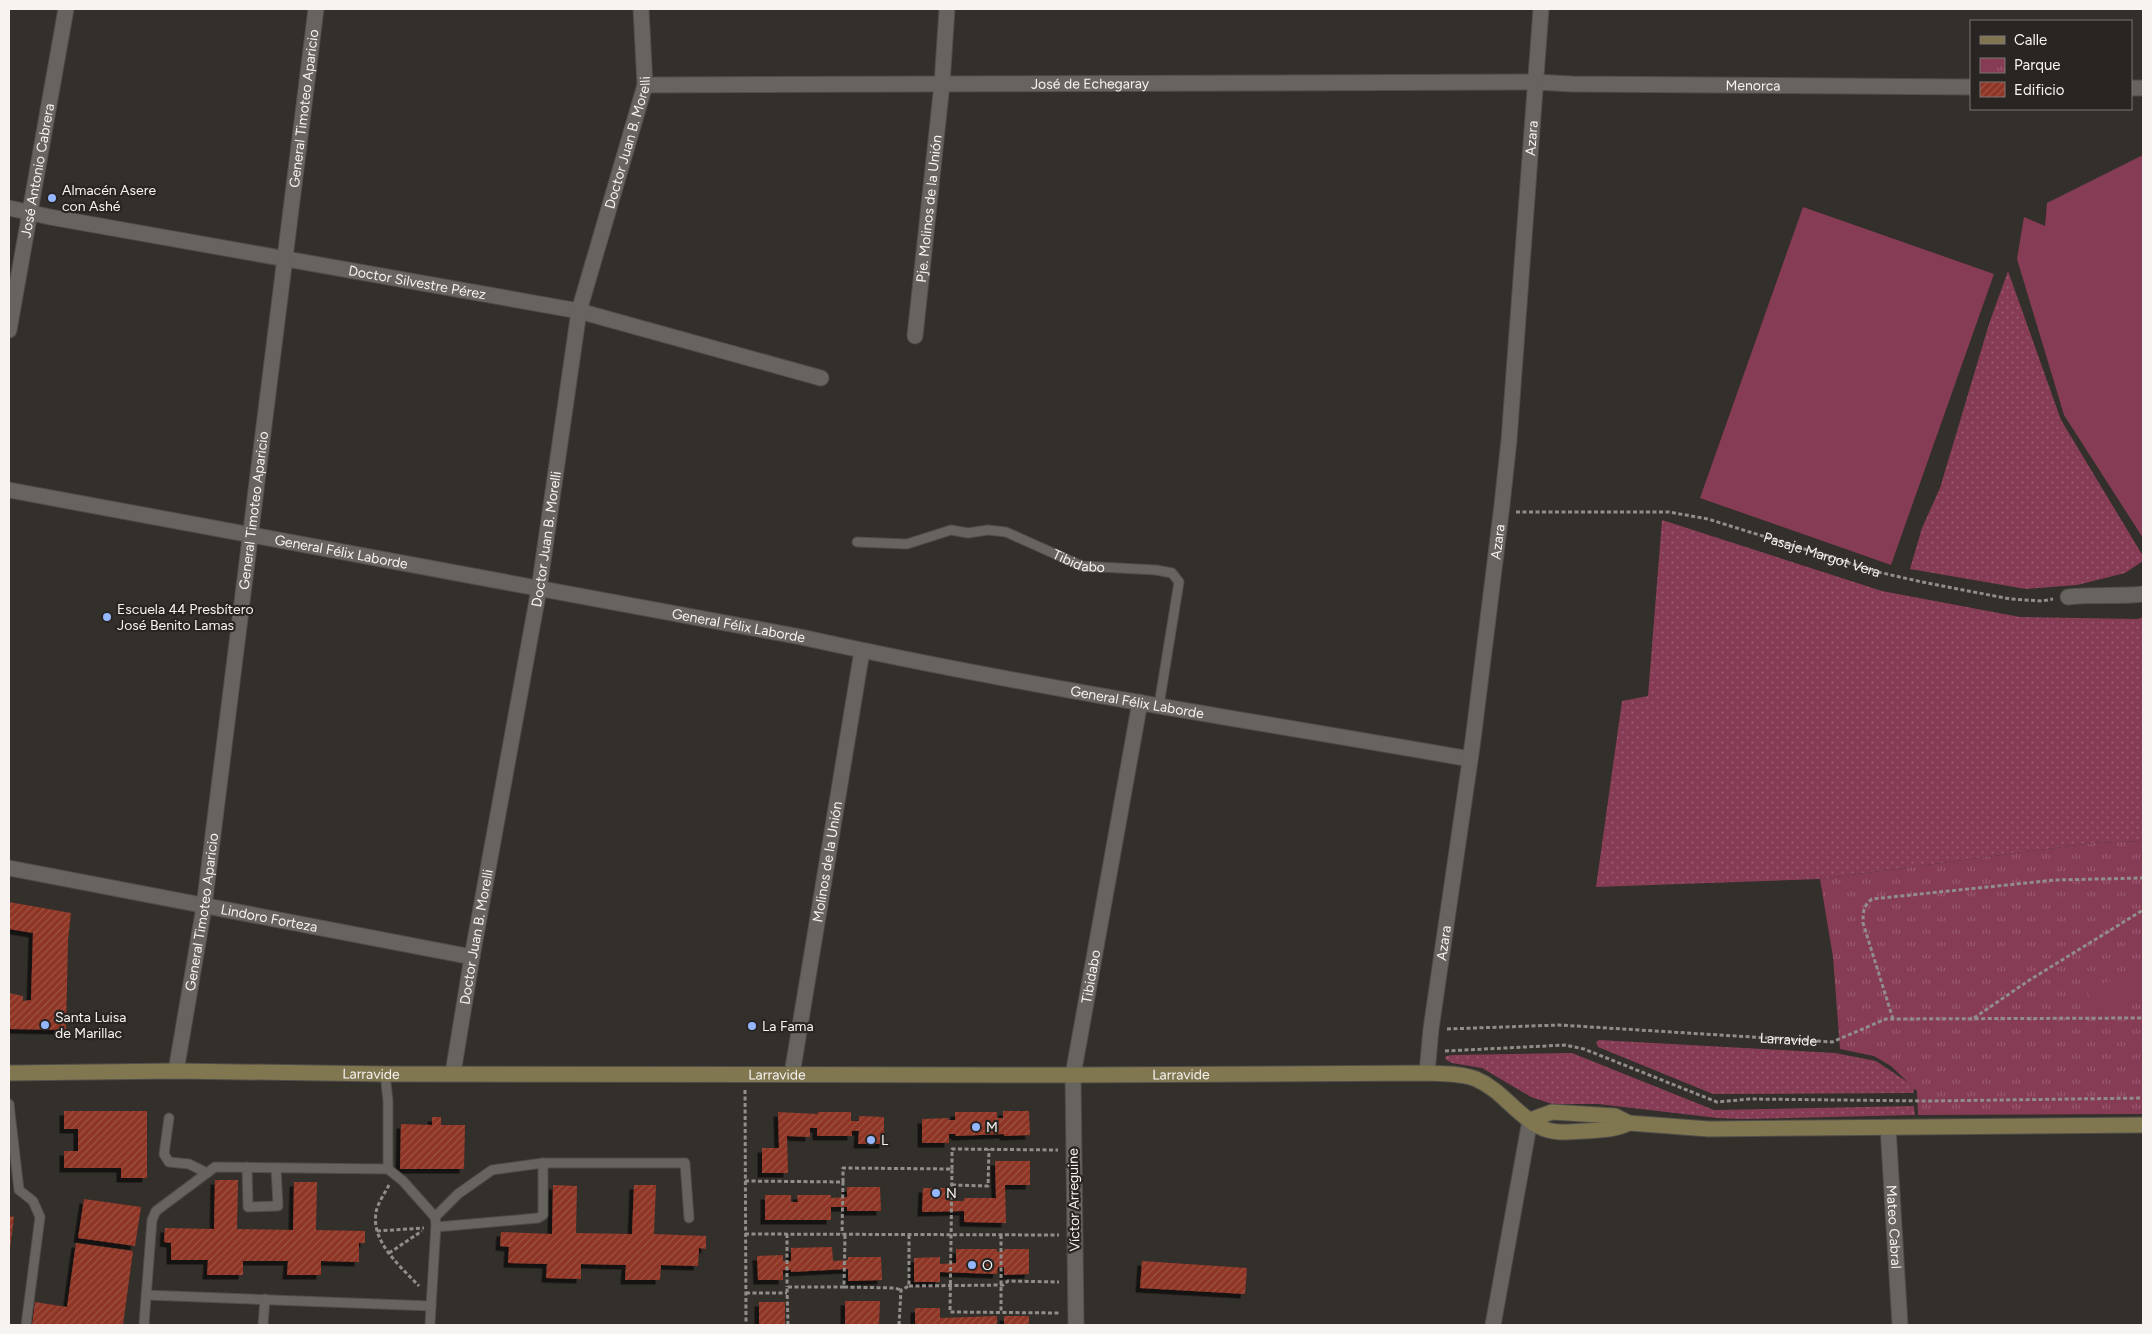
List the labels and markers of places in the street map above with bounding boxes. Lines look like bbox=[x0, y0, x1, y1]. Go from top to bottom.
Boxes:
place label: Almacén Asere con Ashé bbox=[62, 182, 156, 215]
marker: Almacén Asere con Ashé bbox=[46, 192, 58, 204]
place label: Escuela 44 Presbítero José Benito Lamas bbox=[117, 601, 254, 634]
marker: Escuela 44 Presbítero José Benito Lamas bbox=[101, 611, 113, 623]
place label: Santa Luisa de Marillac bbox=[55, 1009, 126, 1042]
place label: La Fama bbox=[762, 1018, 814, 1035]
marker: Santa Luisa de Marillac bbox=[39, 1019, 51, 1031]
marker: La Fama bbox=[746, 1020, 758, 1032]
place label: M bbox=[986, 1119, 998, 1136]
marker: M bbox=[970, 1121, 982, 1133]
place label: L bbox=[881, 1132, 889, 1149]
marker: L bbox=[865, 1134, 877, 1146]
place label: N bbox=[946, 1185, 957, 1202]
marker: N bbox=[930, 1187, 942, 1199]
place label: O bbox=[982, 1257, 993, 1274]
marker: O bbox=[966, 1259, 978, 1271]

